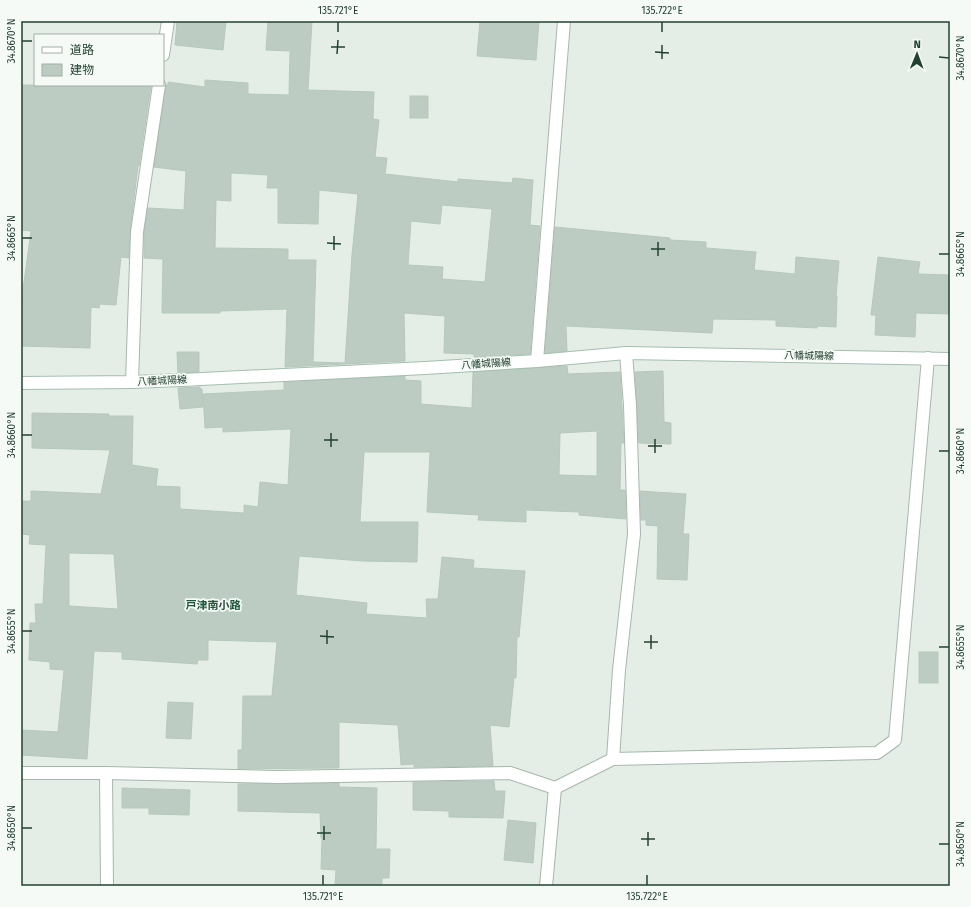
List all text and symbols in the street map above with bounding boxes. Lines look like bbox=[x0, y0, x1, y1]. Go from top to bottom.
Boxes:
text: 135.721°E bbox=[318, 5, 358, 17]
text: 135.722°E bbox=[641, 5, 683, 17]
text: 34.8670°N bbox=[6, 18, 18, 64]
legend bbox=[34, 34, 164, 86]
north arrow bbox=[897, 34, 937, 74]
text: 34.8670°N bbox=[955, 35, 967, 81]
text: N bbox=[913, 38, 921, 51]
text: 道路 bbox=[70, 43, 94, 57]
text: 建物 bbox=[70, 63, 94, 77]
text: 34.8665°N bbox=[6, 215, 18, 261]
text: 34.8665°N bbox=[955, 231, 967, 277]
street label: 八幡城陽線 bbox=[784, 350, 834, 362]
street label: 八幡城陽線 bbox=[461, 356, 511, 372]
street label: 八幡城陽線 bbox=[137, 374, 187, 388]
text: 34.8660°N bbox=[6, 412, 18, 458]
text: 34.8660°N bbox=[955, 428, 967, 474]
district label: 戸津南小路 bbox=[186, 599, 241, 612]
text: 34.8655°N bbox=[6, 608, 18, 654]
text: 34.8655°N bbox=[955, 624, 967, 670]
text: 34.8650°N bbox=[6, 805, 18, 851]
text: 34.8650°N bbox=[955, 821, 967, 867]
text: 135.721°E bbox=[303, 891, 343, 903]
text: 135.722°E bbox=[626, 891, 668, 903]

